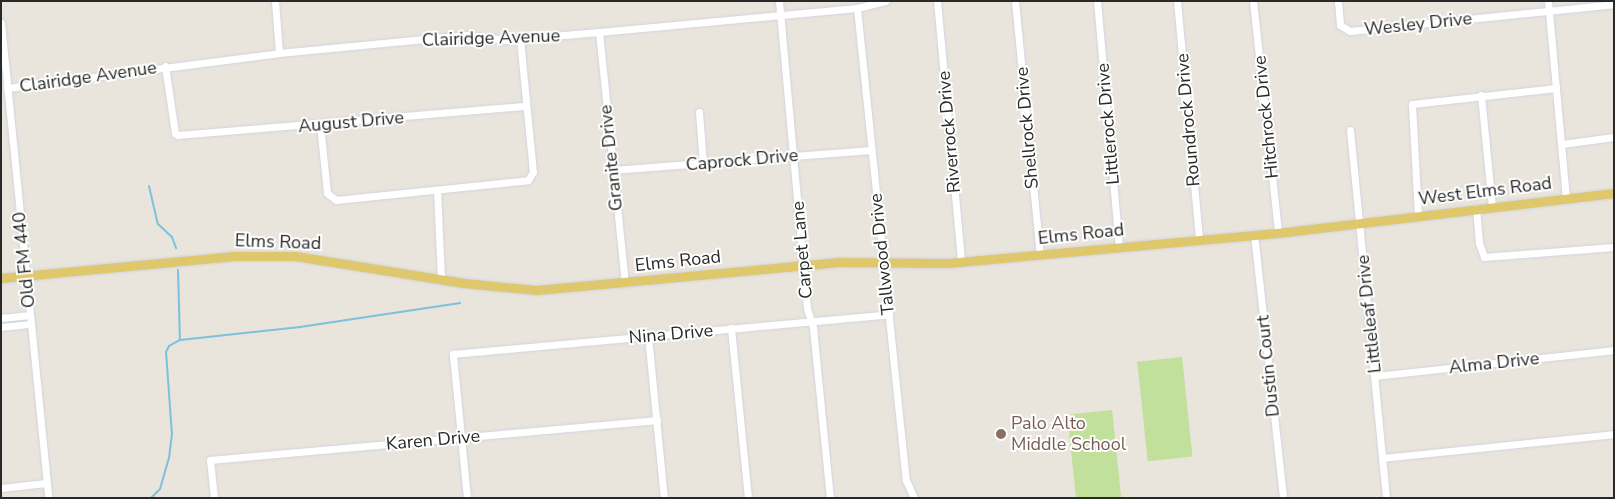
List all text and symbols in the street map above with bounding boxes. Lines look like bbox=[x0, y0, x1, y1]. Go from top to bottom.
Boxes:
street label: Wesley Drive bbox=[1363, 8, 1473, 40]
street label: Clairidge Avenue bbox=[422, 25, 560, 51]
street label: Roundrock Drive bbox=[1171, 52, 1205, 188]
street label: Hitchrock Drive bbox=[1249, 54, 1283, 180]
street label: Clairidge Avenue bbox=[18, 57, 158, 97]
street label: Littlerock Drive bbox=[1092, 62, 1124, 186]
street label: Shellrock Drive bbox=[1011, 66, 1043, 190]
street label: Riverrock Drive bbox=[933, 70, 965, 194]
street label: Granite Drive bbox=[595, 104, 627, 212]
street label: August Drive bbox=[297, 107, 405, 137]
street label: Caprock Drive bbox=[685, 144, 799, 176]
street label: West Elms Road bbox=[1417, 172, 1553, 210]
street label: Tallwood Drive bbox=[865, 192, 899, 316]
street label: Carpet Lane bbox=[787, 200, 817, 300]
street label: Old FM 440 bbox=[8, 211, 40, 309]
street label: Elms Road bbox=[1037, 219, 1125, 249]
street label: Elms Road bbox=[234, 230, 322, 254]
street label: Elms Road bbox=[634, 246, 722, 276]
street label: Littleleaf Drive bbox=[1352, 254, 1386, 374]
street label: Dustin Court bbox=[1252, 314, 1284, 418]
street label: Nina Drive bbox=[628, 320, 714, 348]
street label: Alma Drive bbox=[1448, 348, 1540, 378]
place label: Palo Alto Middle School bbox=[1011, 413, 1126, 456]
street label: Karen Drive bbox=[385, 425, 481, 455]
marker: Palo Alto Middle School bbox=[995, 428, 1007, 440]

